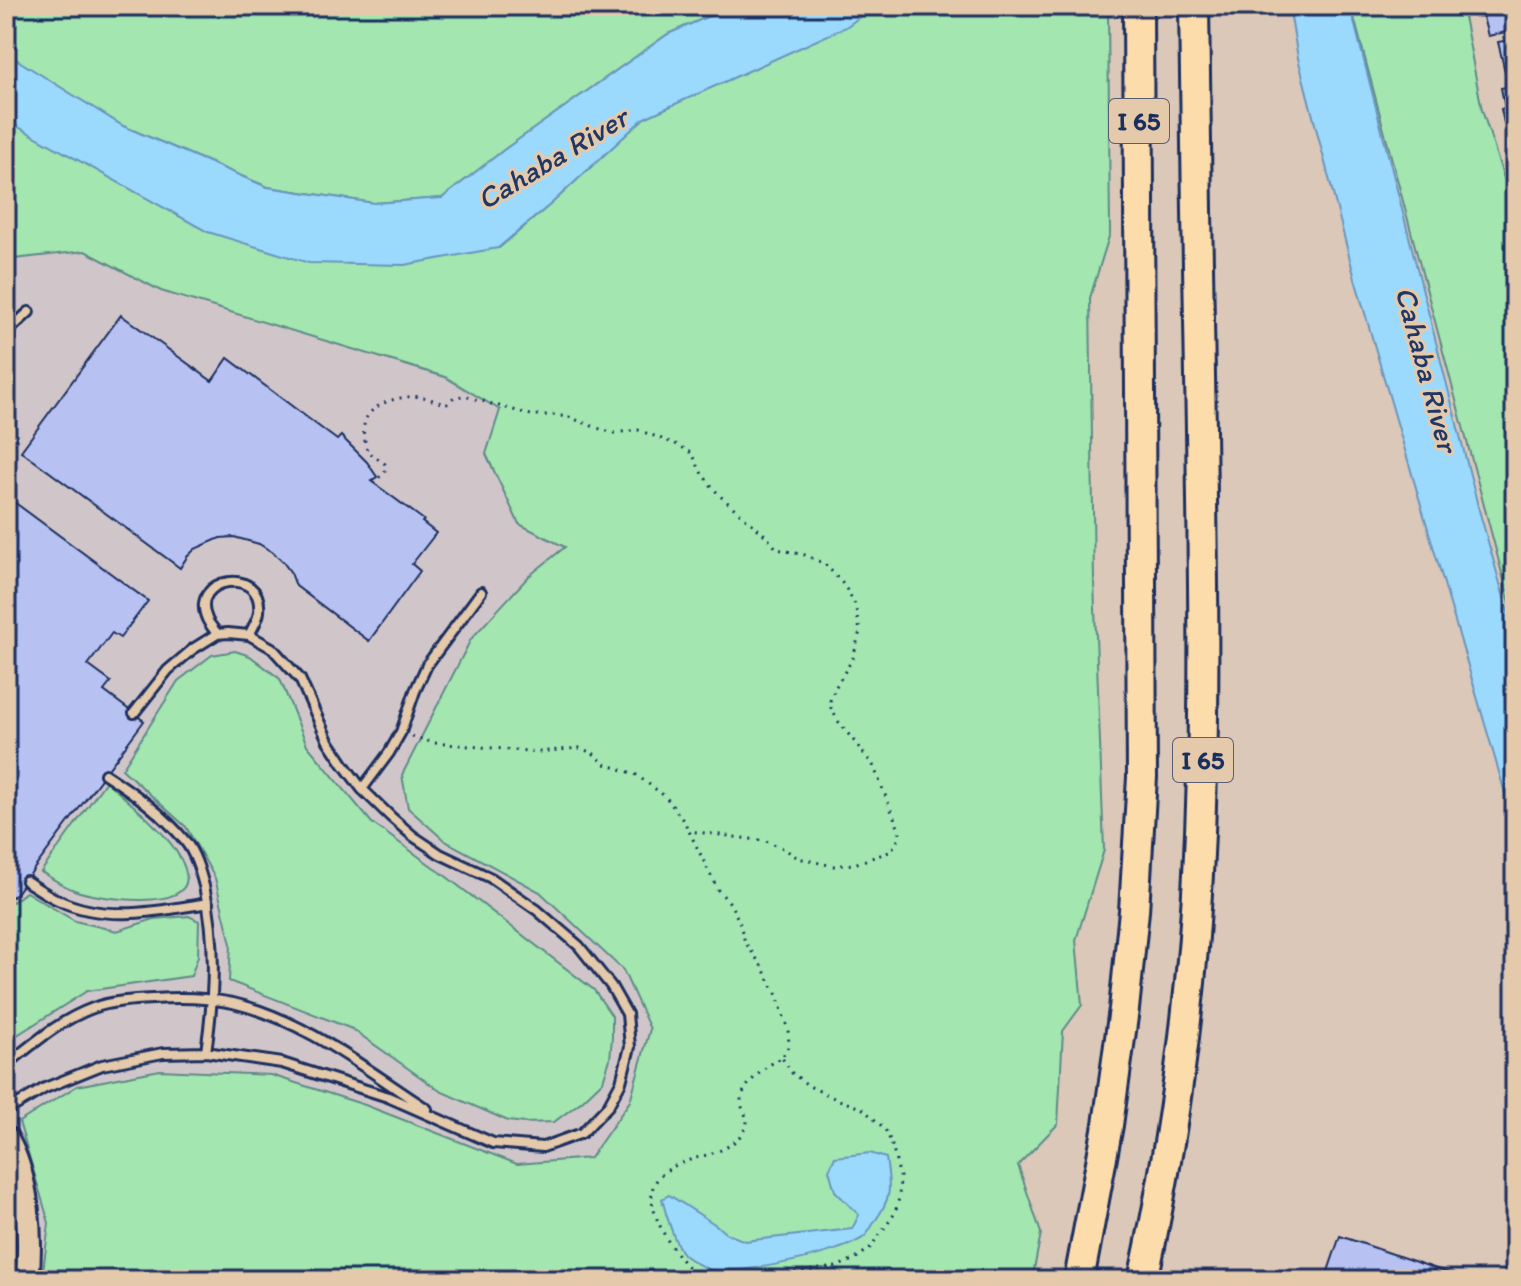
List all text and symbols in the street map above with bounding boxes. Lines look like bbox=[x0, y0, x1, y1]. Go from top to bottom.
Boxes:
water label: Cahaba River bbox=[470, 97, 637, 218]
road number: I 65 bbox=[1109, 99, 1169, 143]
water label: Cahaba River bbox=[1387, 282, 1468, 459]
road number: I 65 bbox=[1173, 738, 1233, 782]

